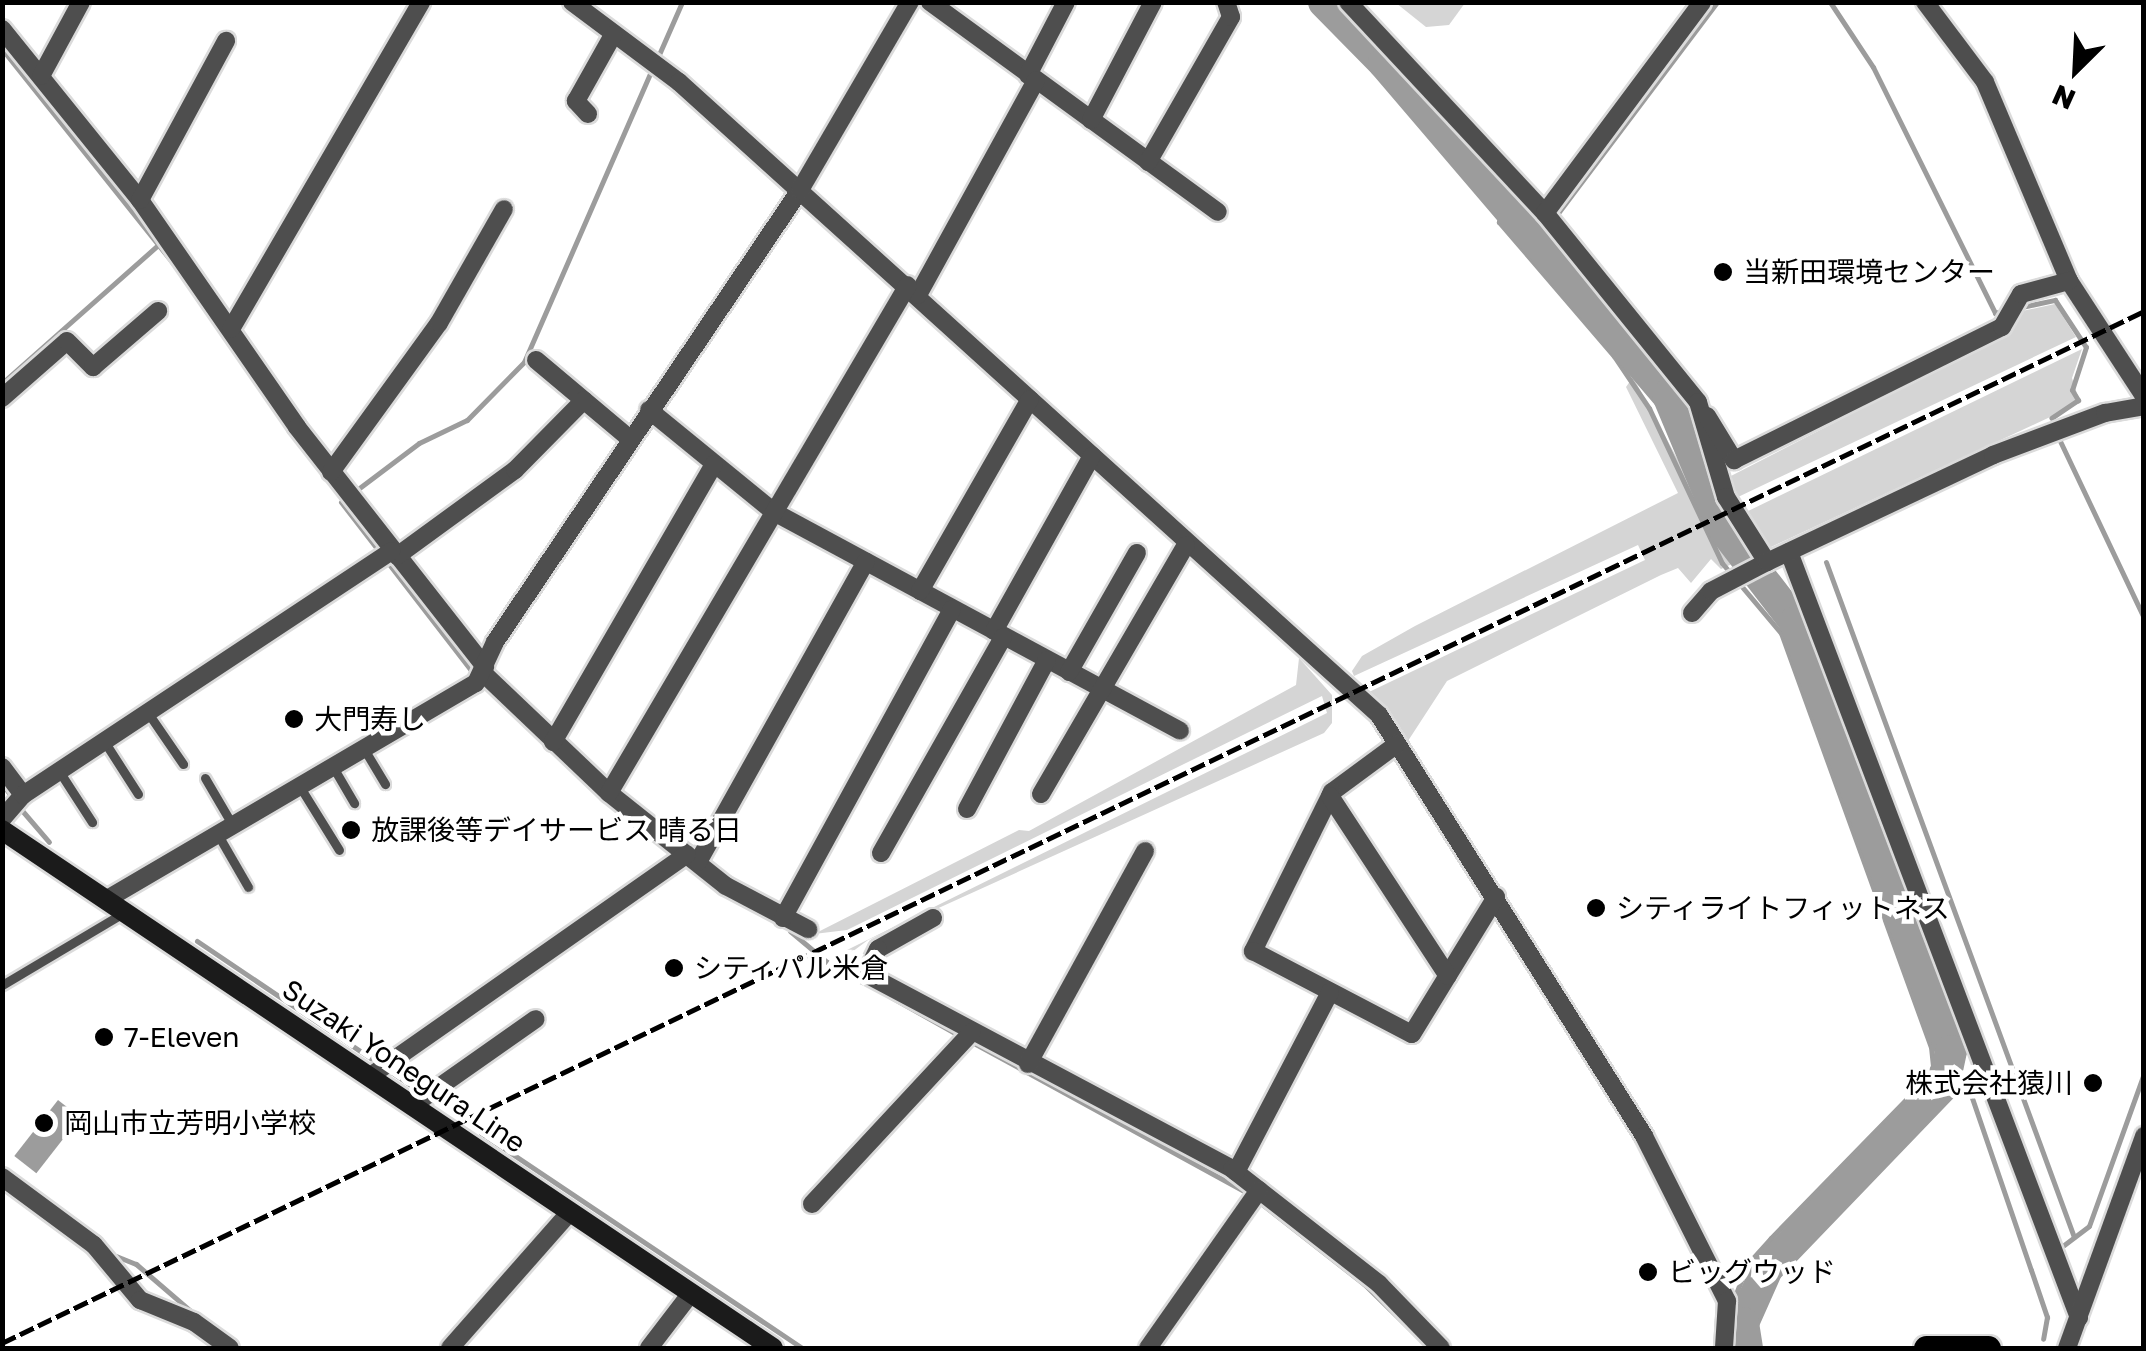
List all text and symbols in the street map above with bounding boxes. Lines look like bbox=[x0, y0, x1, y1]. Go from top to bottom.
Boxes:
north arrow bbox=[2026, 20, 2126, 120]
text: N bbox=[2047, 78, 2080, 117]
place label: 当新田環境センター bbox=[1743, 255, 1995, 289]
marker: 当新田環境センター bbox=[1712, 261, 1734, 283]
place label: 大門寿し bbox=[314, 702, 426, 736]
marker: 大門寿し bbox=[283, 708, 305, 730]
place label: 放課後等デイサービス 晴る日 bbox=[371, 813, 742, 847]
marker: 放課後等デイサービス 晴る日 bbox=[340, 819, 362, 841]
place label: シティライトフィットネス bbox=[1616, 891, 1952, 925]
marker: シティライトフィットネス bbox=[1585, 897, 1607, 919]
place label: シティパル米倉 bbox=[694, 951, 890, 985]
marker: シティパル米倉 bbox=[663, 957, 685, 979]
street label: Suzaki Yonegura Line bbox=[276, 972, 532, 1160]
place label: 7-Eleven bbox=[124, 1020, 239, 1054]
marker: 7-Eleven bbox=[93, 1026, 115, 1048]
place label: 株式会社猿川 bbox=[1905, 1066, 2073, 1100]
marker: 株式会社猿川 bbox=[2082, 1072, 2104, 1094]
place label: 岡山市立芳明小学校 bbox=[64, 1106, 316, 1140]
marker: 岡山市立芳明小学校 bbox=[33, 1112, 55, 1134]
place label: ビッグウッド bbox=[1668, 1255, 1836, 1289]
marker: ビッグウッド bbox=[1637, 1261, 1659, 1283]

